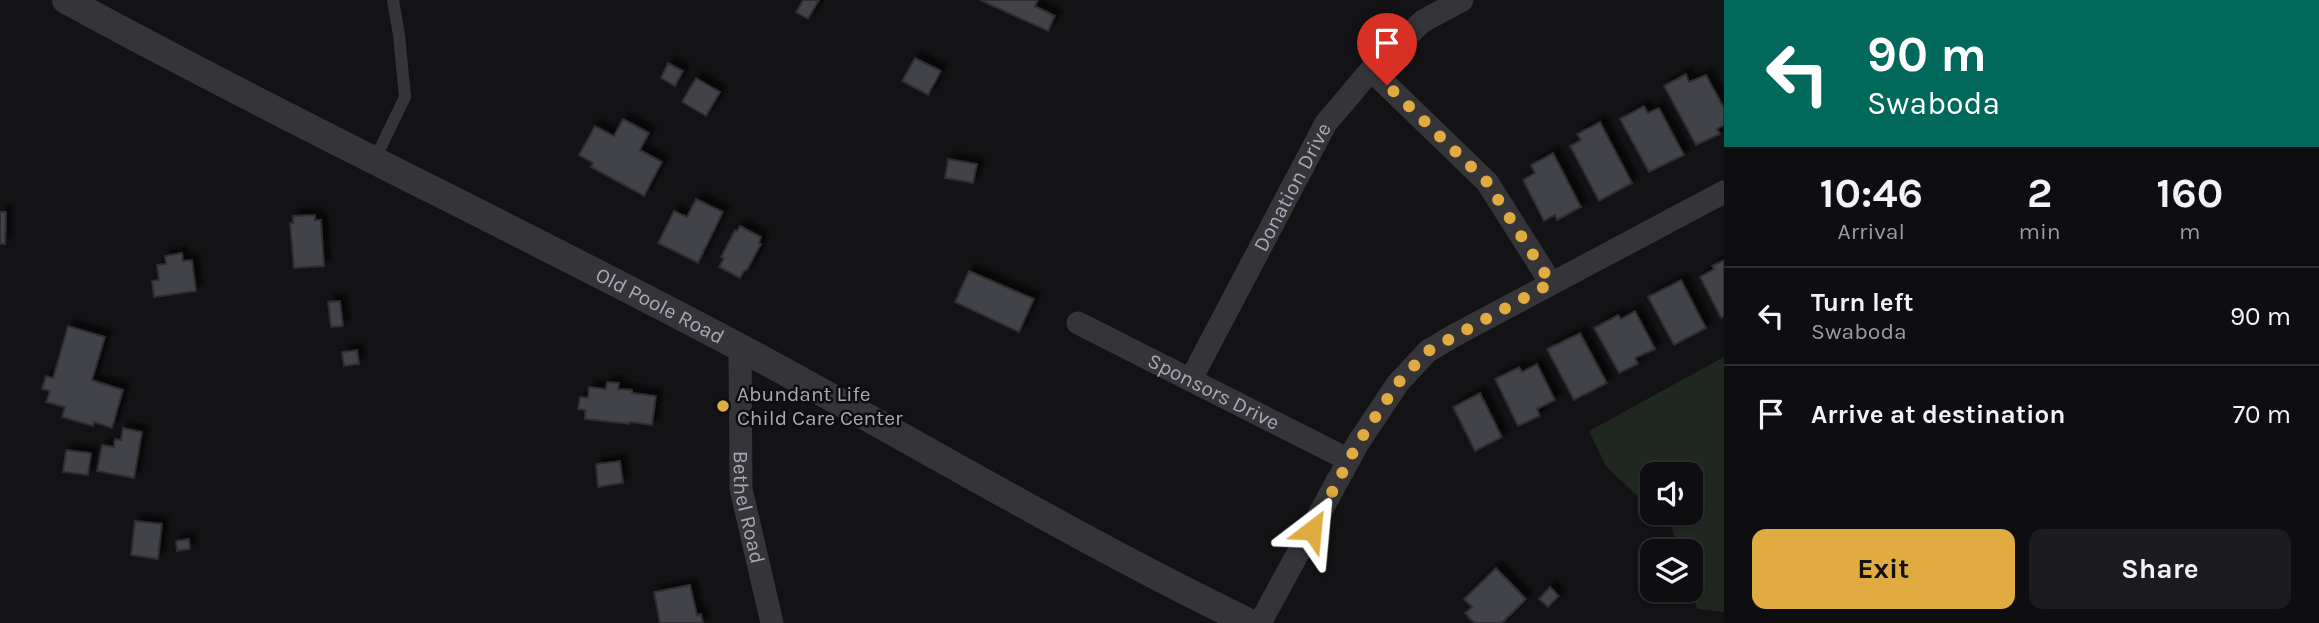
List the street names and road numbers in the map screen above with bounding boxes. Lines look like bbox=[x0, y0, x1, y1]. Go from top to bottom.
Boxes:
street label: Donation Drive bbox=[1248, 119, 1336, 255]
street label: Old Poole Road bbox=[592, 262, 728, 349]
street label: Sponsors Drive bbox=[1144, 348, 1284, 435]
street label: Bethel Road bbox=[729, 451, 770, 566]

